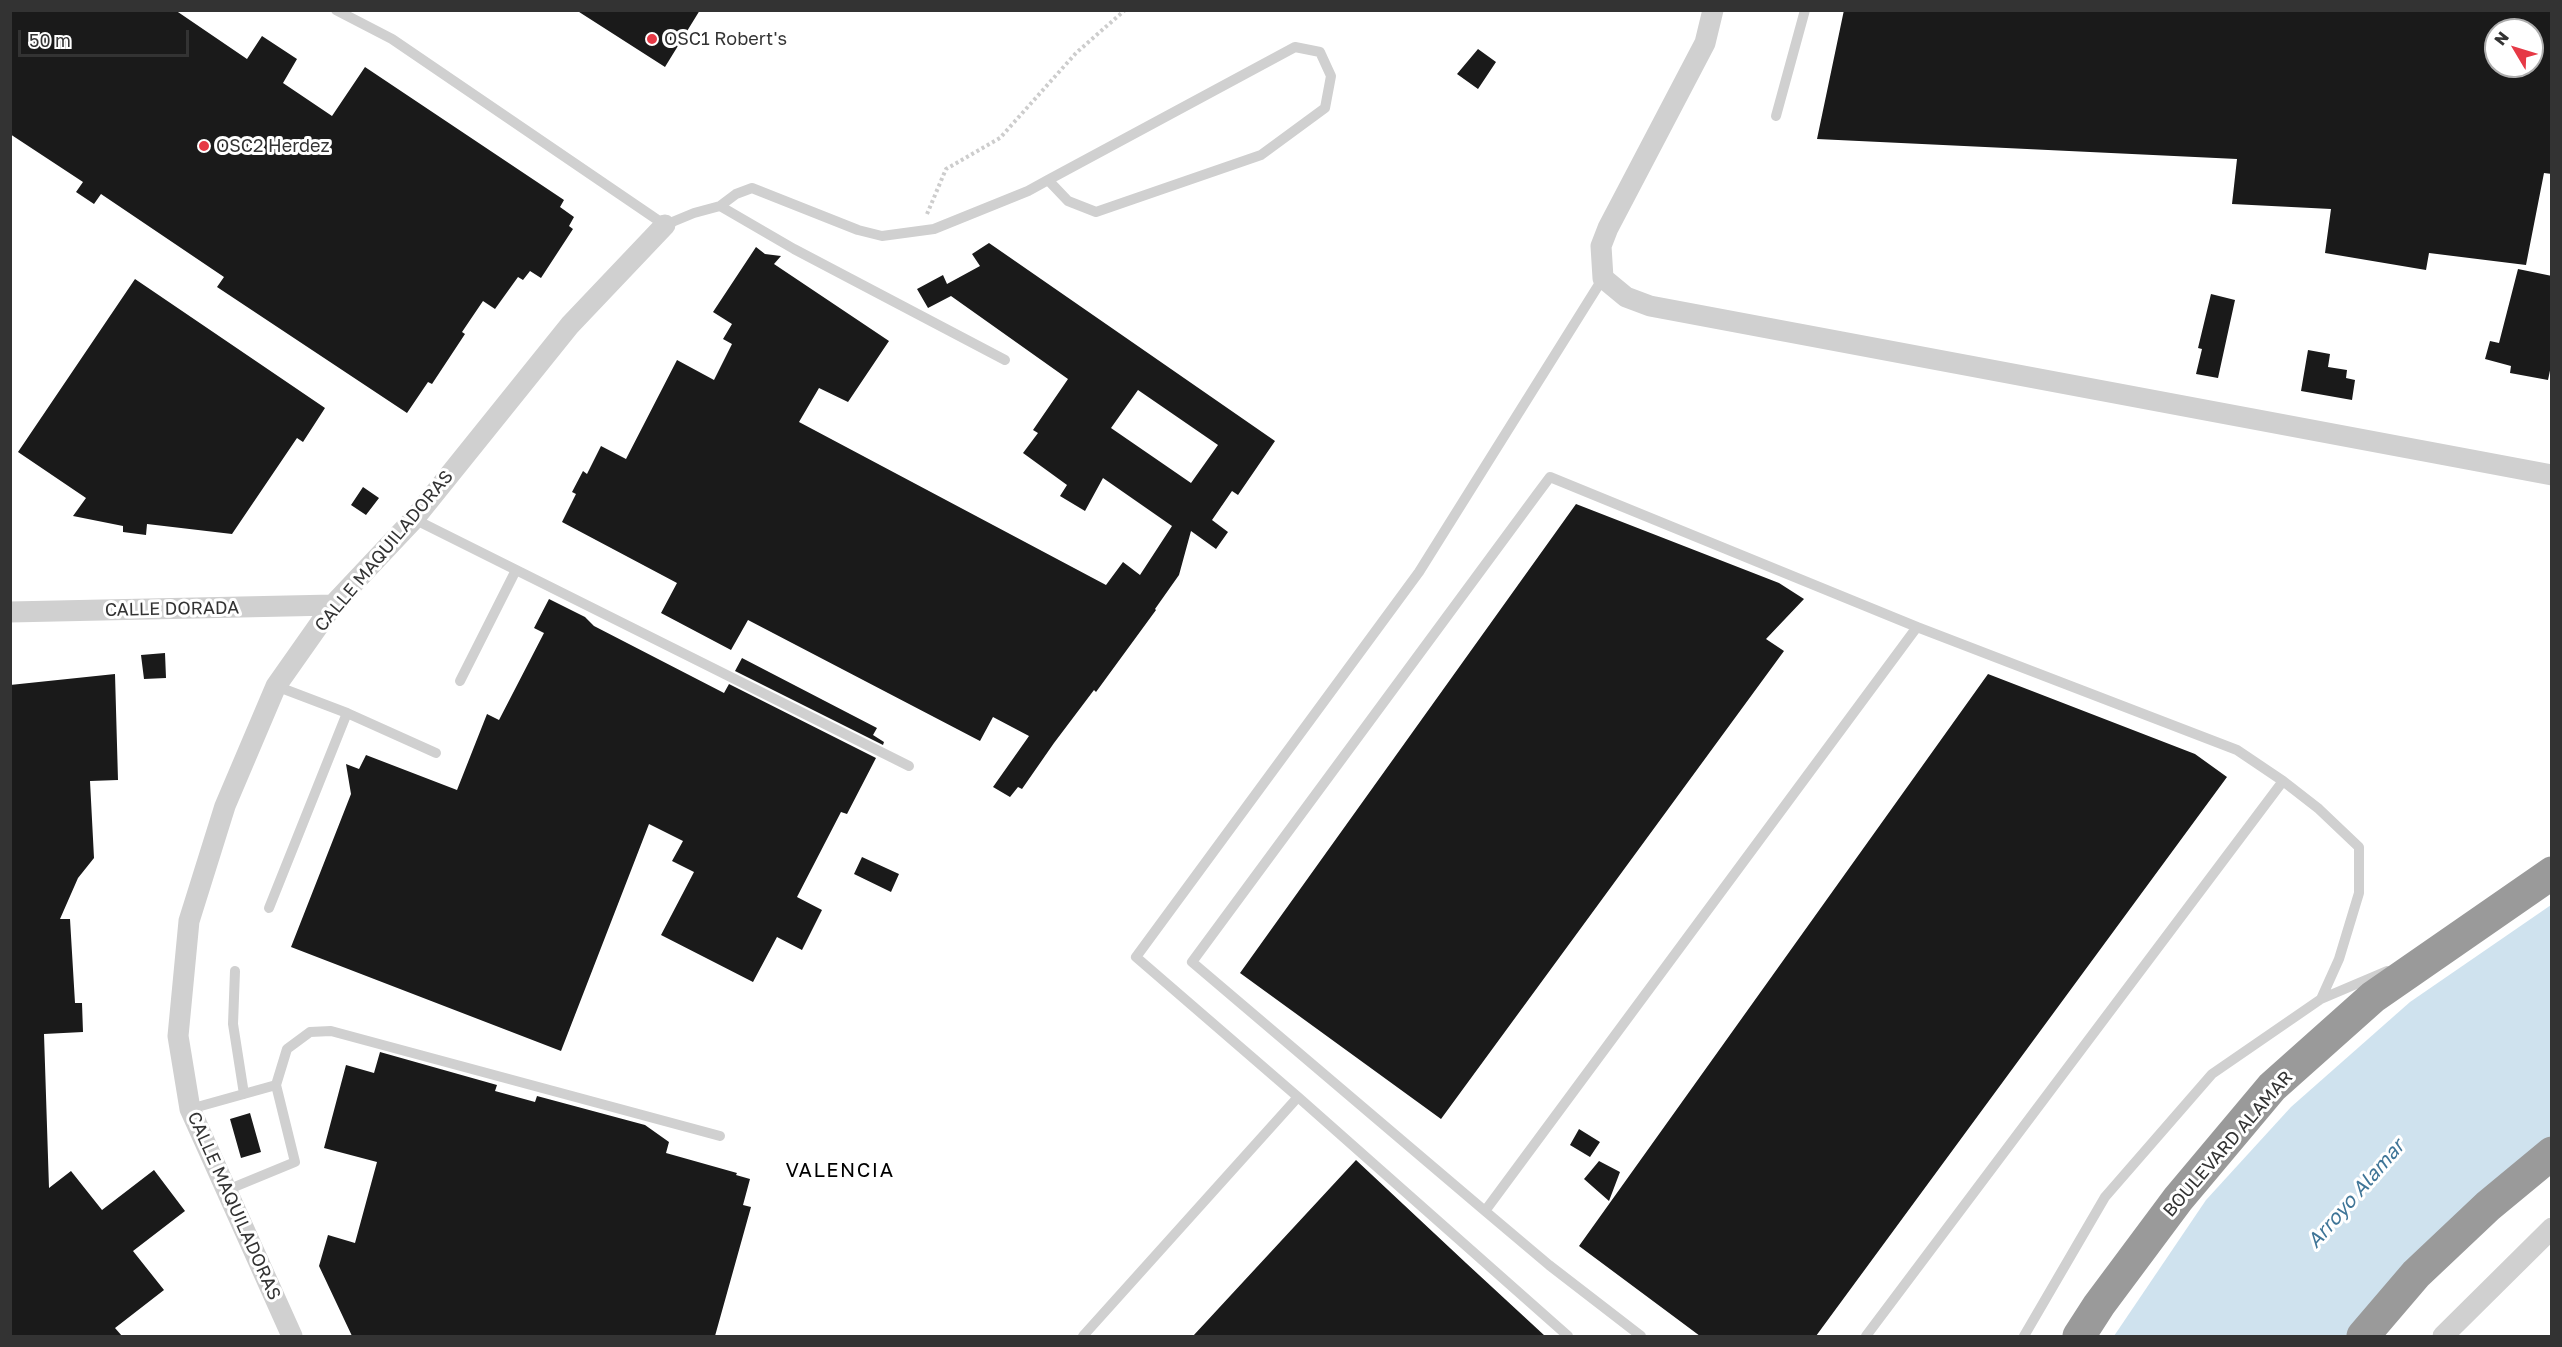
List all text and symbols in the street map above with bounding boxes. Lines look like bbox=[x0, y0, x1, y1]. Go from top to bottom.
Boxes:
scale bar bbox=[21, 18, 192, 56]
north arrow bbox=[2484, 18, 2544, 78]
text: N bbox=[2490, 27, 2513, 49]
place label: OSC1 Robert's bbox=[664, 28, 787, 50]
text: 50 m bbox=[29, 29, 71, 51]
marker: OSC1 Robert's bbox=[645, 32, 659, 46]
place label: OSC2 Herdez bbox=[216, 135, 330, 157]
marker: OSC2 Herdez bbox=[197, 139, 211, 153]
street label: CALLE MAQUILADORAS bbox=[310, 466, 458, 636]
street label: CALLE DORADA bbox=[105, 597, 239, 621]
street label: BOULEVARD ALAMAR bbox=[2159, 1067, 2297, 1221]
street label: CALLE MAQUILADORAS bbox=[183, 1109, 285, 1303]
water label: Arroyo Alamar bbox=[2302, 1135, 2410, 1253]
district label: VALENCIA bbox=[785, 1159, 895, 1183]

